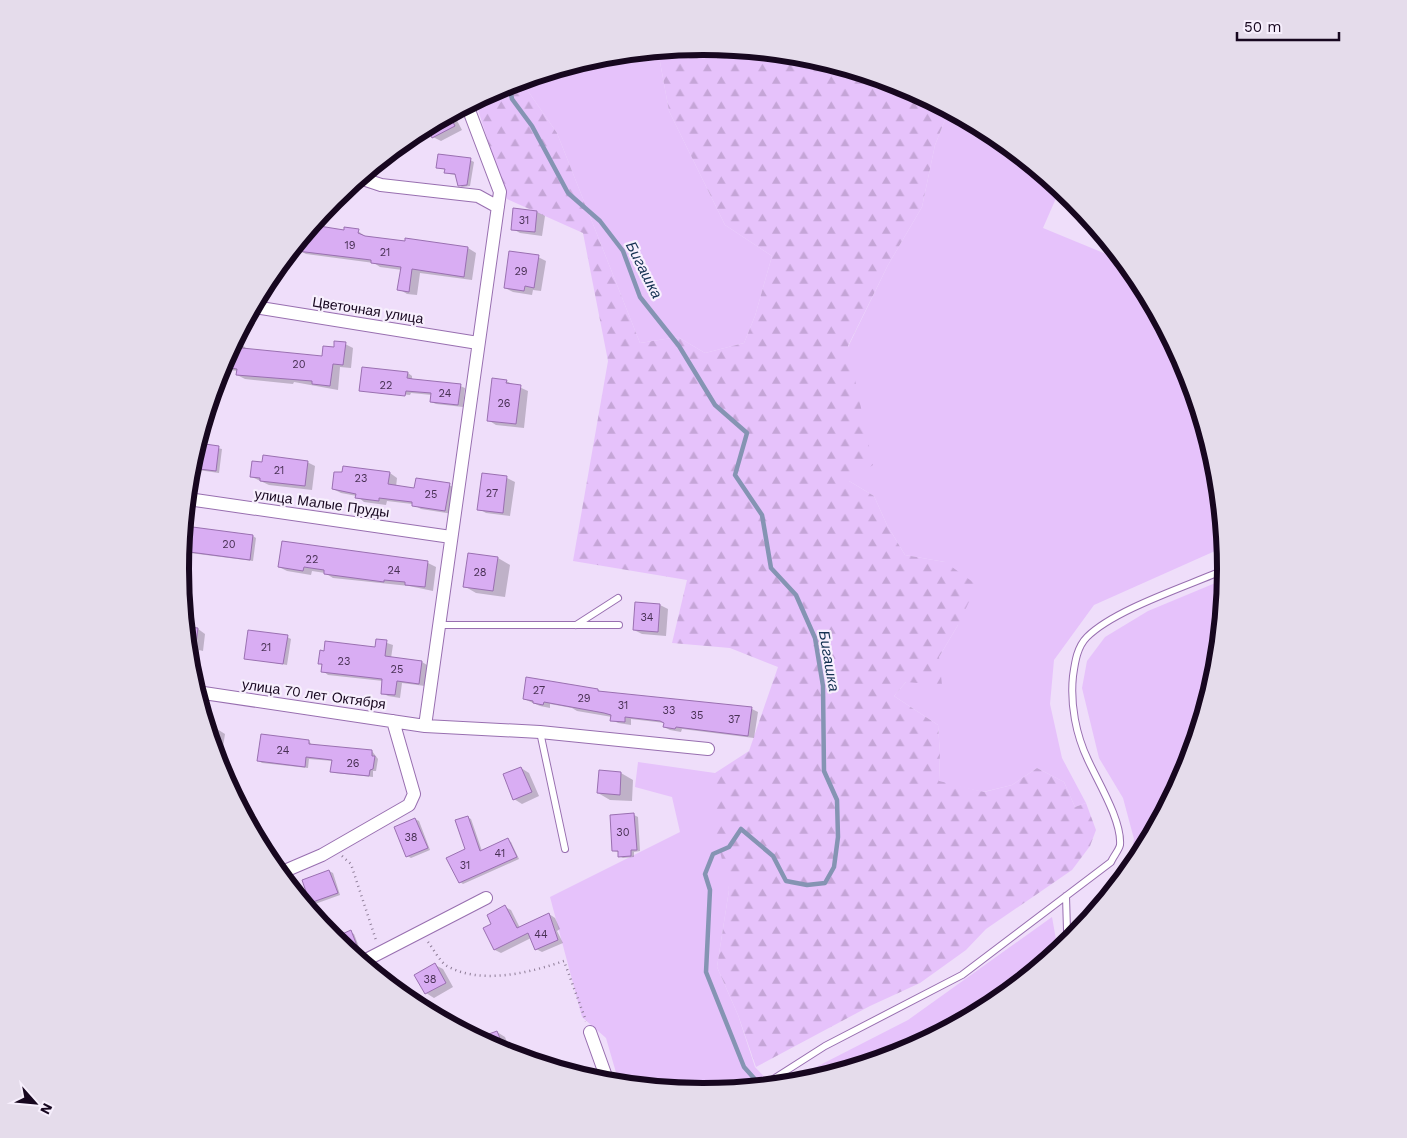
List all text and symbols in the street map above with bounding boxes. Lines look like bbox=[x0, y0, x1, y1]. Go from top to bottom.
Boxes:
scale bar bbox=[1237, 10, 1340, 42]
text: 50 m bbox=[1244, 18, 1281, 36]
house number: 31 bbox=[519, 214, 529, 227]
water label: Бигашка bbox=[622, 238, 666, 302]
house number: 19 bbox=[344, 239, 356, 252]
house number: 21 bbox=[380, 246, 390, 259]
house number: 29 bbox=[514, 265, 528, 278]
street label: Цветочная улица bbox=[311, 293, 425, 327]
house number: 20 bbox=[292, 358, 306, 371]
house number: 22 bbox=[380, 379, 392, 392]
house number: 24 bbox=[439, 387, 452, 400]
house number: 26 bbox=[497, 397, 511, 410]
house number: 21 bbox=[274, 464, 284, 477]
house number: 23 bbox=[355, 472, 367, 485]
street label: улица Малые Пруды bbox=[253, 486, 391, 520]
house number: 27 bbox=[486, 487, 498, 500]
house number: 25 bbox=[425, 488, 437, 501]
house number: 20 bbox=[222, 538, 236, 551]
house number: 22 bbox=[306, 553, 318, 566]
house number: 24 bbox=[388, 564, 401, 577]
house number: 28 bbox=[473, 566, 487, 579]
house number: 34 bbox=[640, 611, 654, 624]
water label: Бигашка bbox=[815, 629, 843, 693]
house number: 21 bbox=[261, 641, 271, 654]
house number: 23 bbox=[338, 655, 350, 668]
house number: 25 bbox=[391, 663, 403, 676]
street label: улица 70 лет Октября bbox=[241, 676, 387, 712]
house number: 27 bbox=[533, 684, 545, 697]
house number: 29 bbox=[577, 692, 591, 705]
house number: 31 bbox=[618, 699, 628, 712]
house number: 33 bbox=[663, 704, 675, 717]
house number: 35 bbox=[691, 709, 703, 722]
house number: 37 bbox=[728, 713, 740, 726]
house number: 24 bbox=[277, 744, 290, 757]
house number: 26 bbox=[346, 757, 360, 770]
house number: 30 bbox=[616, 826, 630, 839]
house number: 38 bbox=[404, 831, 418, 844]
house number: 41 bbox=[495, 847, 505, 860]
house number: 31 bbox=[460, 859, 470, 872]
house number: 44 bbox=[534, 928, 548, 941]
house number: 38 bbox=[423, 973, 437, 986]
north arrow bbox=[10, 1078, 60, 1128]
text: N bbox=[37, 1101, 56, 1117]

